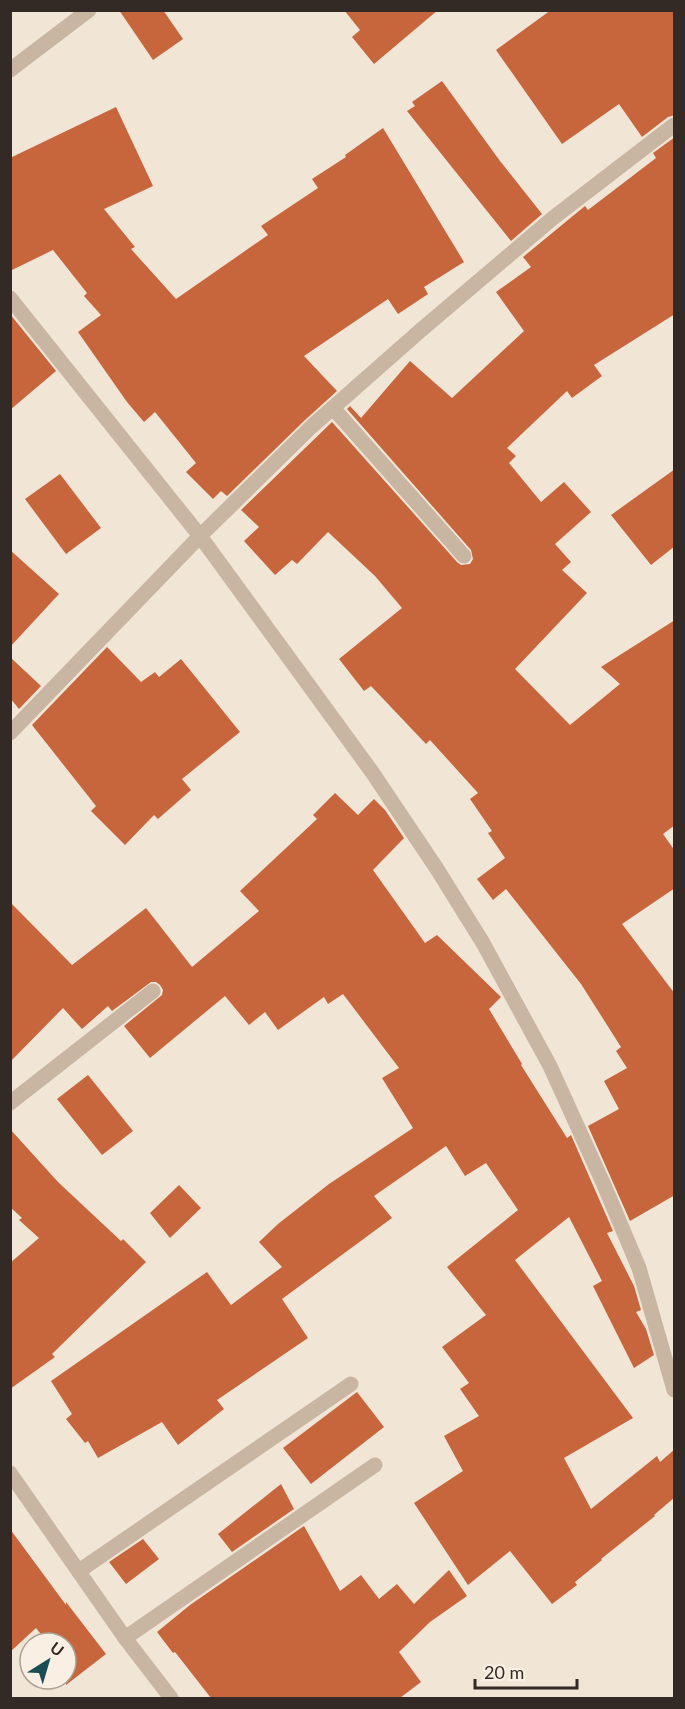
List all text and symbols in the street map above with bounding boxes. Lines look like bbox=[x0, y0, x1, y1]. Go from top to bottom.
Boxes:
north arrow bbox=[18, 1631, 78, 1691]
text: U bbox=[47, 1637, 68, 1660]
scale bar bbox=[475, 1652, 577, 1690]
text: 20 m bbox=[484, 1661, 524, 1683]

